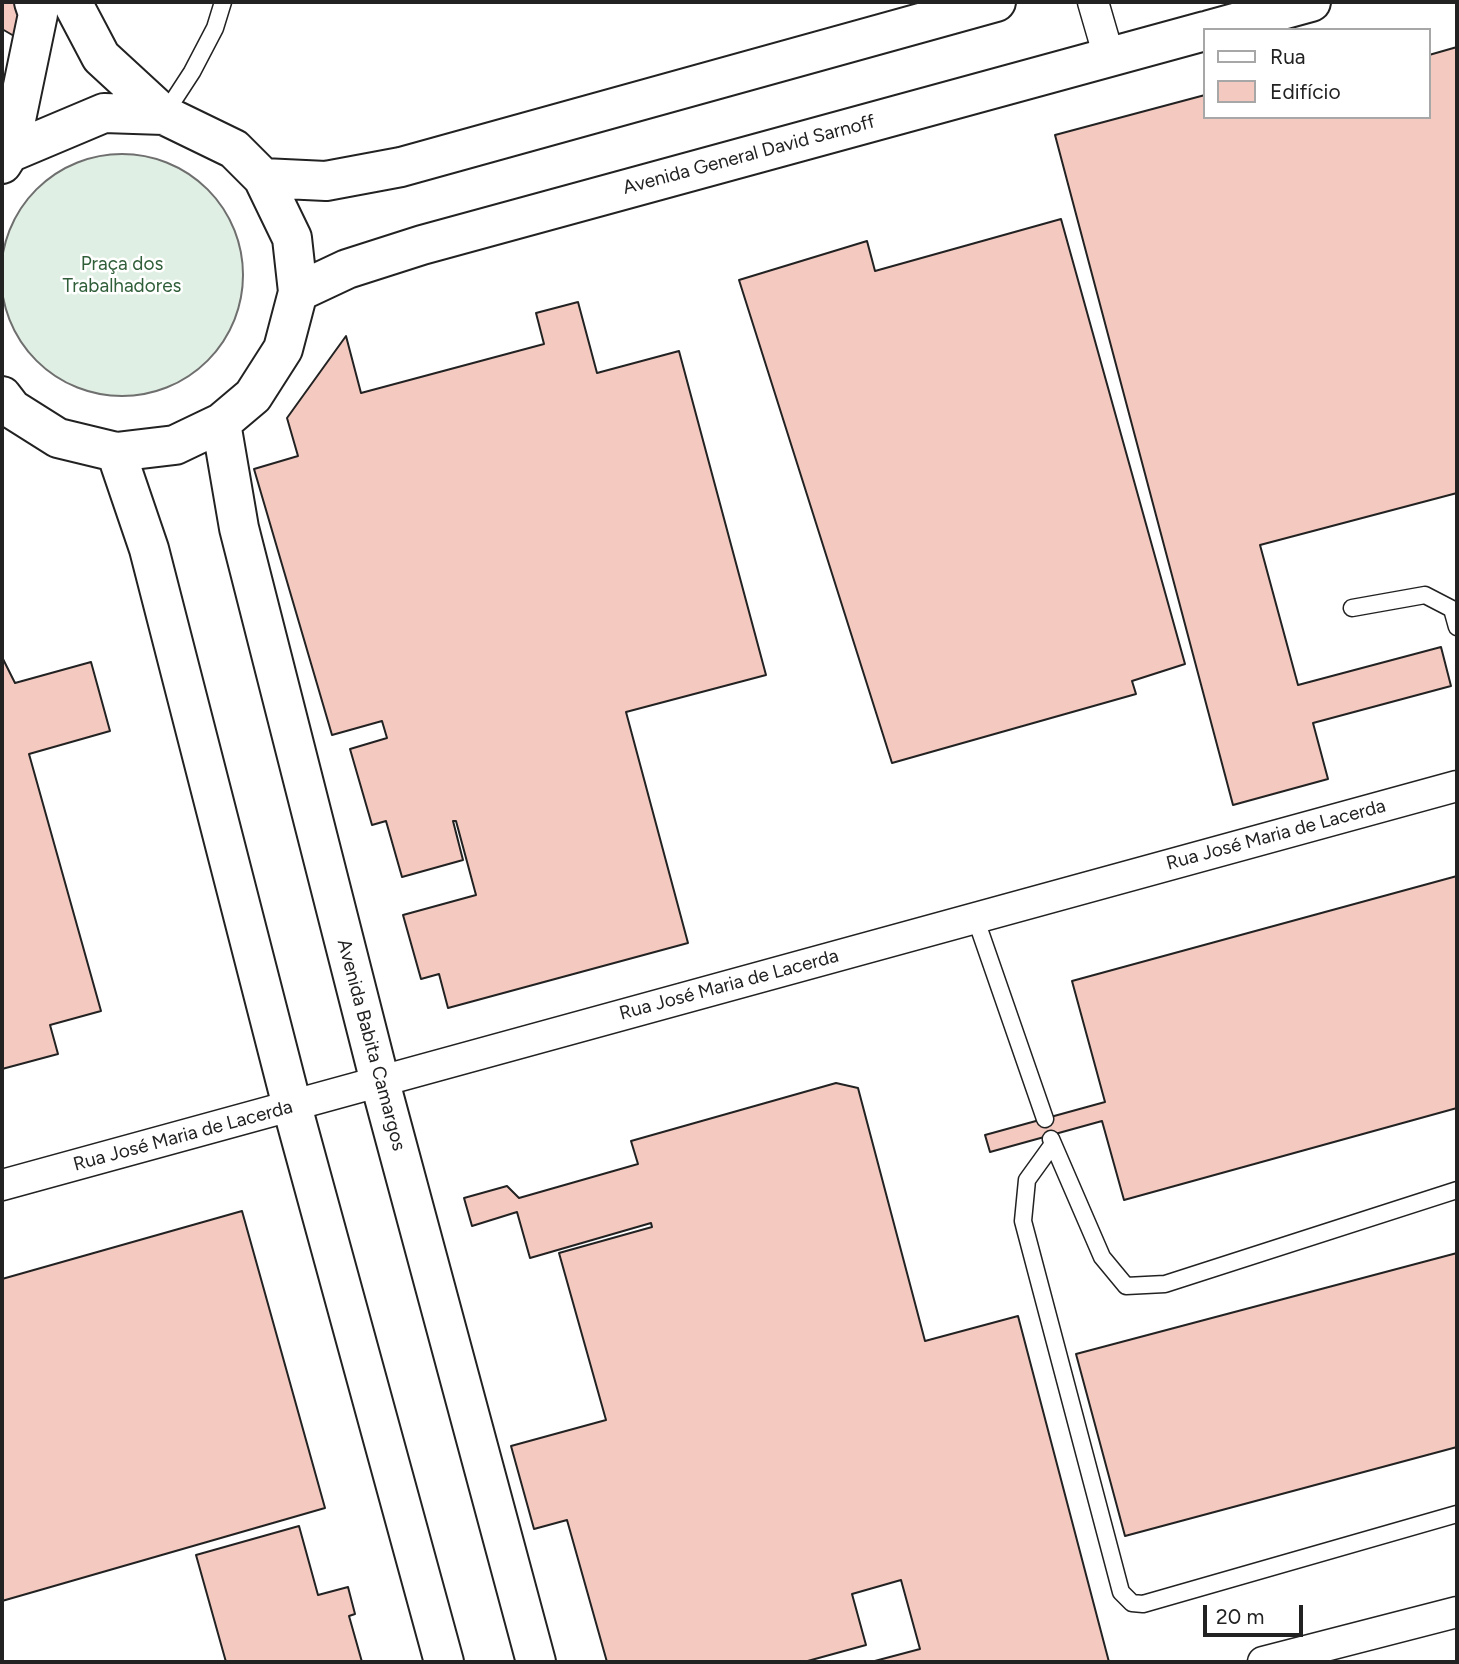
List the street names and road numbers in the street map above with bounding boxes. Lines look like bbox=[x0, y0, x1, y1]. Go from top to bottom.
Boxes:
street label: Avenida General David Sarnoff bbox=[620, 110, 878, 200]
street label: Rua José Maria de Lacerda bbox=[1164, 795, 1388, 875]
street label: Avenida Babita Camargos bbox=[332, 937, 410, 1153]
street label: Rua José Maria de Lacerda bbox=[617, 945, 841, 1025]
street label: Rua José Maria de Lacerda bbox=[71, 1096, 295, 1176]

